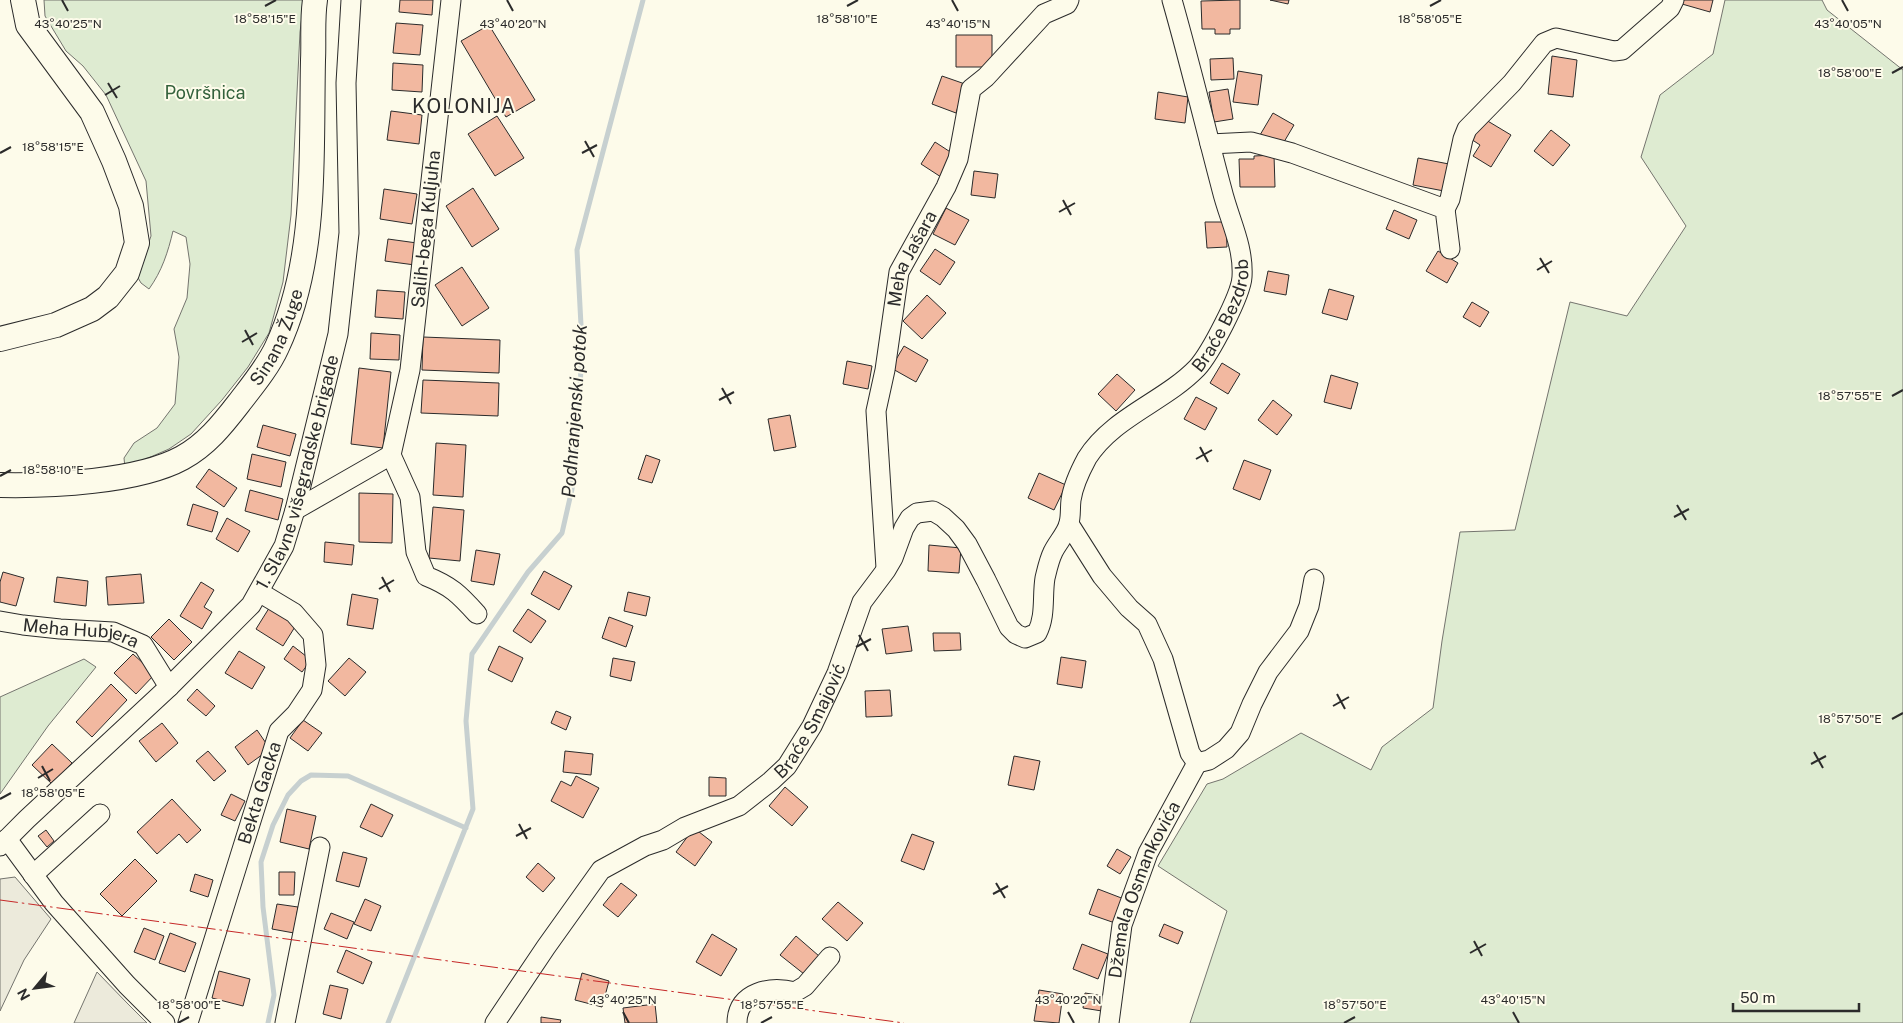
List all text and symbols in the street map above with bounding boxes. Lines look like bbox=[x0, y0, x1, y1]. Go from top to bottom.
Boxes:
text: 18°58'15"E bbox=[234, 12, 296, 26]
text: 18°58'10"E bbox=[816, 12, 878, 26]
text: 18°58'05"E bbox=[1398, 12, 1462, 26]
text: 43°40'25"N bbox=[34, 17, 102, 31]
text: 43°40'20"N bbox=[479, 17, 547, 31]
text: 43°40'15"N bbox=[925, 17, 991, 31]
text: 43°40'05"N bbox=[1814, 17, 1882, 31]
text: 18°58'00"E bbox=[1818, 66, 1882, 80]
park label: Površnica bbox=[165, 82, 245, 103]
district label: KOLONIJA bbox=[412, 94, 516, 118]
text: 18°58'15"E bbox=[22, 140, 84, 154]
street label: Salih-bega Kuljuha bbox=[407, 149, 444, 309]
street label: Meha Jašara bbox=[883, 207, 941, 308]
street label: Braće Bezdrob bbox=[1187, 258, 1252, 376]
street label: Sinana Žuge bbox=[245, 287, 307, 390]
water label: Podhranjenski potok bbox=[557, 323, 591, 499]
street label: 1. Slavne višegradske brigade bbox=[251, 353, 343, 593]
text: 18°57'55"E bbox=[1818, 389, 1882, 403]
text: 18°58'10"E bbox=[22, 463, 84, 477]
street label: Meha Hubjera bbox=[22, 614, 142, 652]
street label: Braće Smajović bbox=[770, 661, 850, 783]
text: 18°57'50"E bbox=[1818, 712, 1882, 726]
street label: Bekta Gacka bbox=[233, 739, 285, 847]
text: 18°58'05"E bbox=[21, 786, 85, 800]
street label: Džemala Osmankovića bbox=[1104, 797, 1184, 979]
north arrow bbox=[10, 963, 60, 1013]
scale bar bbox=[1733, 980, 1859, 1012]
text: N bbox=[14, 986, 33, 1003]
text: 50 m bbox=[1740, 989, 1775, 1006]
text: 43°40'25"N bbox=[589, 993, 657, 1007]
text: 43°40'20"N bbox=[1034, 993, 1102, 1007]
text: 43°40'15"N bbox=[1480, 993, 1546, 1007]
text: 18°58'00"E bbox=[157, 998, 221, 1012]
text: 18°57'55"E bbox=[740, 998, 804, 1012]
text: 18°57'50"E bbox=[1323, 998, 1387, 1012]

